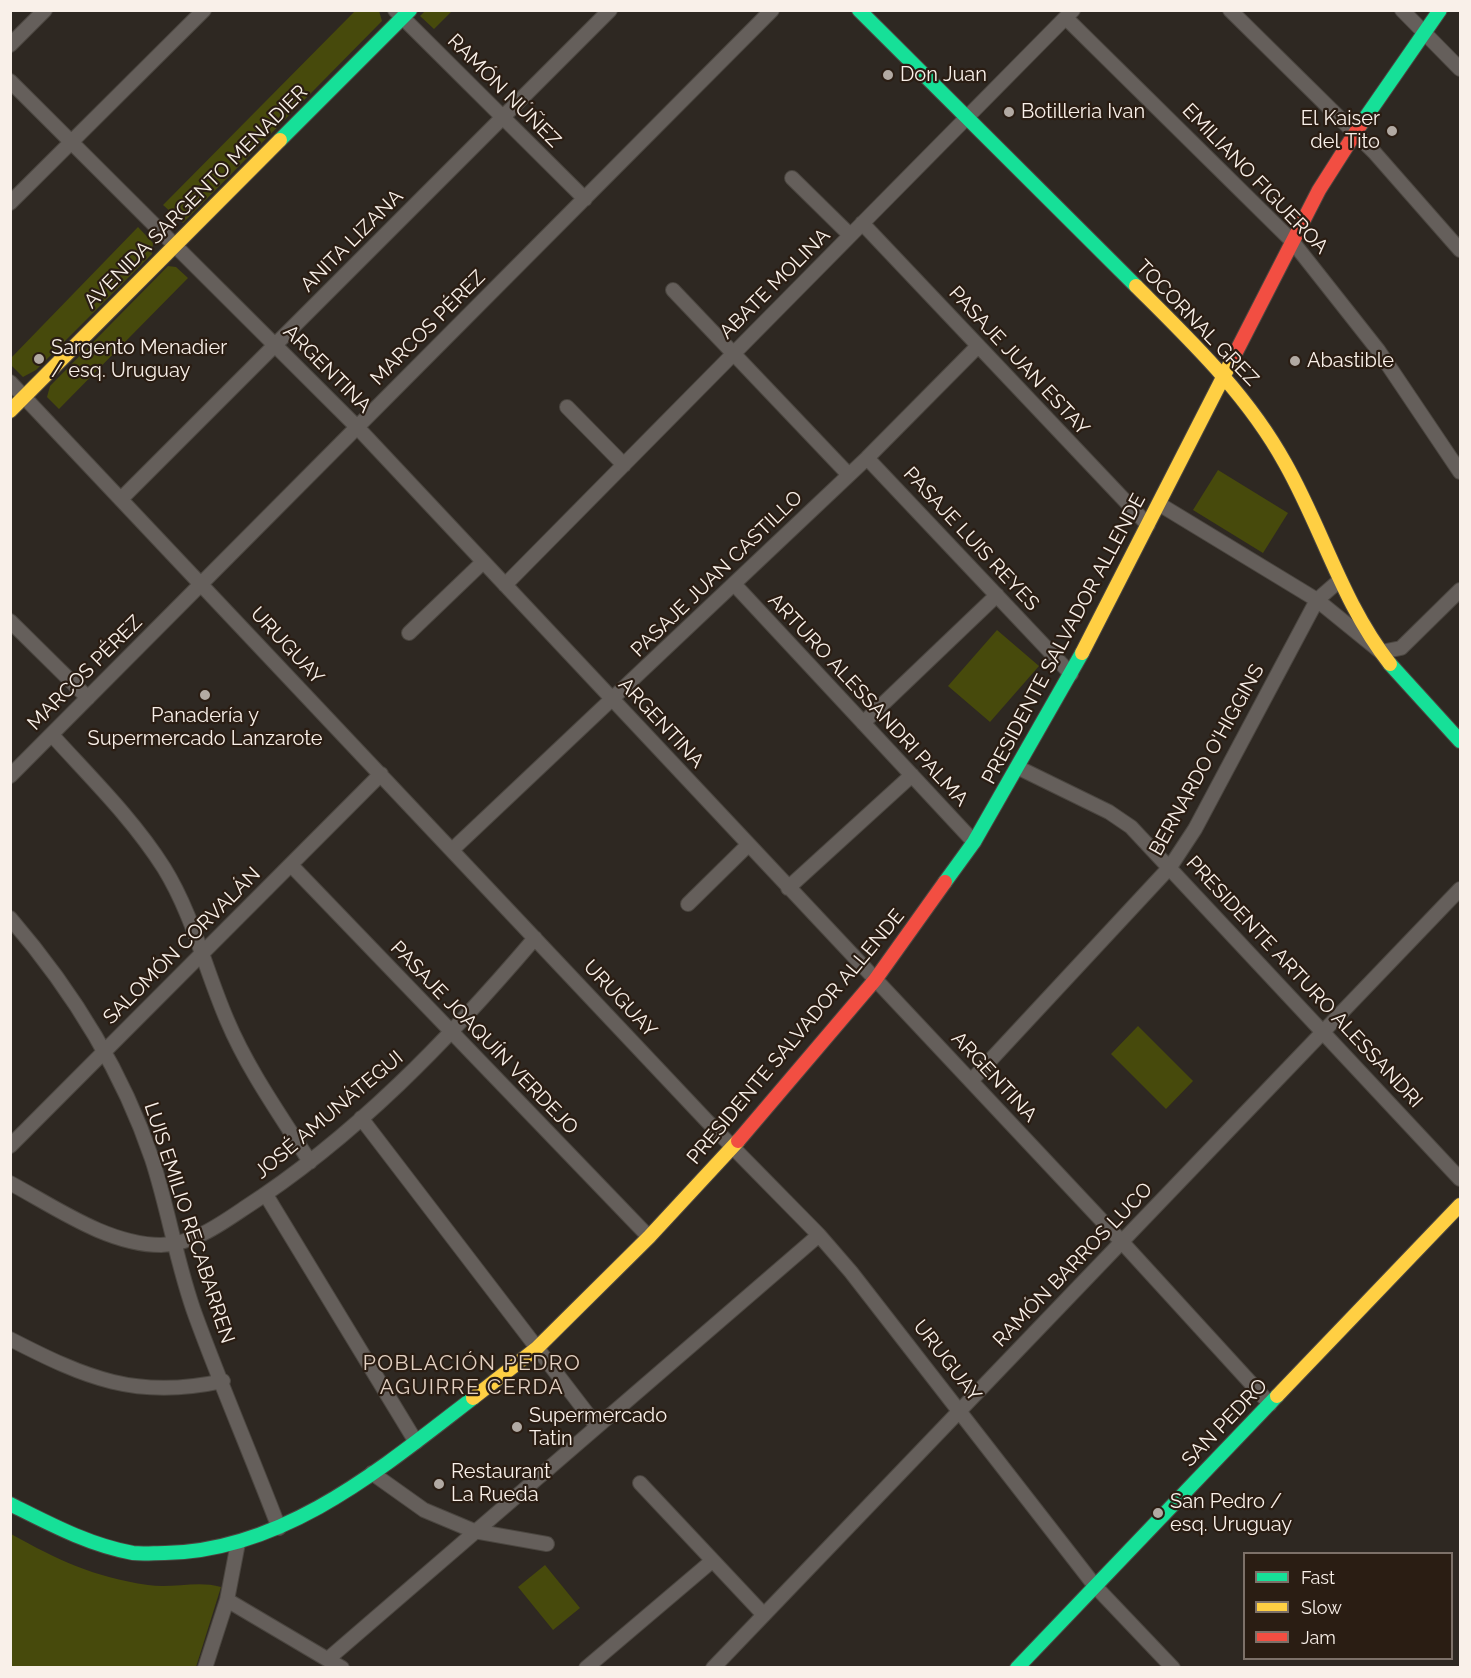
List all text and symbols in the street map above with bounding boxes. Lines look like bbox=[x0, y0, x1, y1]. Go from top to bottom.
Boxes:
street label: RAMÓN NÚÑEZ bbox=[442, 29, 566, 153]
place label: Don Juan bbox=[900, 63, 987, 87]
marker: Don Juan bbox=[881, 68, 895, 82]
street label: AVENIDA SARGENTO MENADIER bbox=[79, 80, 313, 314]
street label: EMILIANO FIGUEROA bbox=[1177, 99, 1333, 259]
place label: Botilleria Ivan bbox=[1021, 100, 1145, 124]
marker: Botilleria Ivan bbox=[1002, 105, 1016, 119]
place label: El Kaiser del Tito bbox=[1301, 107, 1380, 154]
marker: El Kaiser del Tito bbox=[1385, 124, 1399, 138]
street label: ANITA LIZANA bbox=[296, 185, 408, 297]
street label: ABATE MOLINA bbox=[715, 224, 835, 344]
street label: TOCORNAL GREZ bbox=[1131, 255, 1263, 391]
street label: MARCOS PÉREZ bbox=[366, 266, 490, 390]
street label: PASAJE JUAN ESTAY bbox=[944, 281, 1094, 441]
street label: ARGENTINA bbox=[278, 320, 376, 418]
place label: Sargento Menadier / esq. Uruguay bbox=[51, 336, 227, 383]
place label: Abastible bbox=[1307, 349, 1394, 373]
marker: Sargento Menadier / esq. Uruguay bbox=[32, 352, 46, 366]
marker: Abastible bbox=[1288, 354, 1302, 368]
street label: PASAJE LUIS REYES bbox=[898, 462, 1044, 616]
street label: PASAJE JUAN CASTILLO bbox=[626, 486, 808, 662]
street label: PRESIDENTE SALVADOR ALLENDE bbox=[977, 490, 1151, 788]
street label: ARTURO ALESSANDRI PALMA bbox=[763, 589, 973, 811]
street label: URUGUAY bbox=[245, 602, 329, 690]
street label: MARCOS PÉREZ bbox=[23, 611, 147, 735]
street label: BERNARDO O'HIGGINS bbox=[1144, 660, 1270, 860]
street label: ARGENTINA bbox=[613, 673, 709, 773]
marker: Panadería y Supermercado Lanzarote bbox=[198, 688, 212, 702]
place label: Panadería y Supermercado Lanzarote bbox=[88, 704, 322, 751]
street label: PRESIDENTE ARTURO ALESSANDRI bbox=[1181, 851, 1427, 1113]
street label: SALOMÓN CORVALÁN bbox=[98, 862, 266, 1030]
street label: PRESIDENTE SALVADOR ALLENDE bbox=[682, 905, 910, 1169]
street label: PASAJE JOAQUÍN VERDEJO bbox=[385, 936, 583, 1140]
street label: URUGUAY bbox=[578, 955, 662, 1043]
street label: ARGENTINA bbox=[946, 1027, 1042, 1127]
street label: JOSÉ AMUNÁTEGUI bbox=[250, 1046, 408, 1184]
street label: LUIS EMILIO RECABARREN bbox=[139, 1099, 239, 1347]
street label: RAMÓN BARROS LUCO bbox=[988, 1178, 1158, 1352]
street label: URUGUAY bbox=[908, 1315, 986, 1407]
district label: POBLACIÓN PEDRO AGUIRRE CERDA bbox=[363, 1351, 581, 1401]
street label: SAN PEDRO bbox=[1177, 1374, 1273, 1472]
place label: Supermercado Tatin bbox=[529, 1404, 667, 1451]
marker: Supermercado Tatin bbox=[510, 1420, 524, 1434]
place label: Restaurant La Rueda bbox=[451, 1460, 551, 1507]
marker: Restaurant La Rueda bbox=[432, 1477, 446, 1491]
place label: San Pedro / esq. Uruguay bbox=[1170, 1490, 1292, 1537]
marker: San Pedro / esq. Uruguay bbox=[1151, 1506, 1165, 1520]
legend bbox=[1243, 1552, 1453, 1660]
text: Fast bbox=[1301, 1567, 1335, 1588]
text: Slow bbox=[1301, 1597, 1342, 1618]
text: Jam bbox=[1301, 1627, 1336, 1648]

